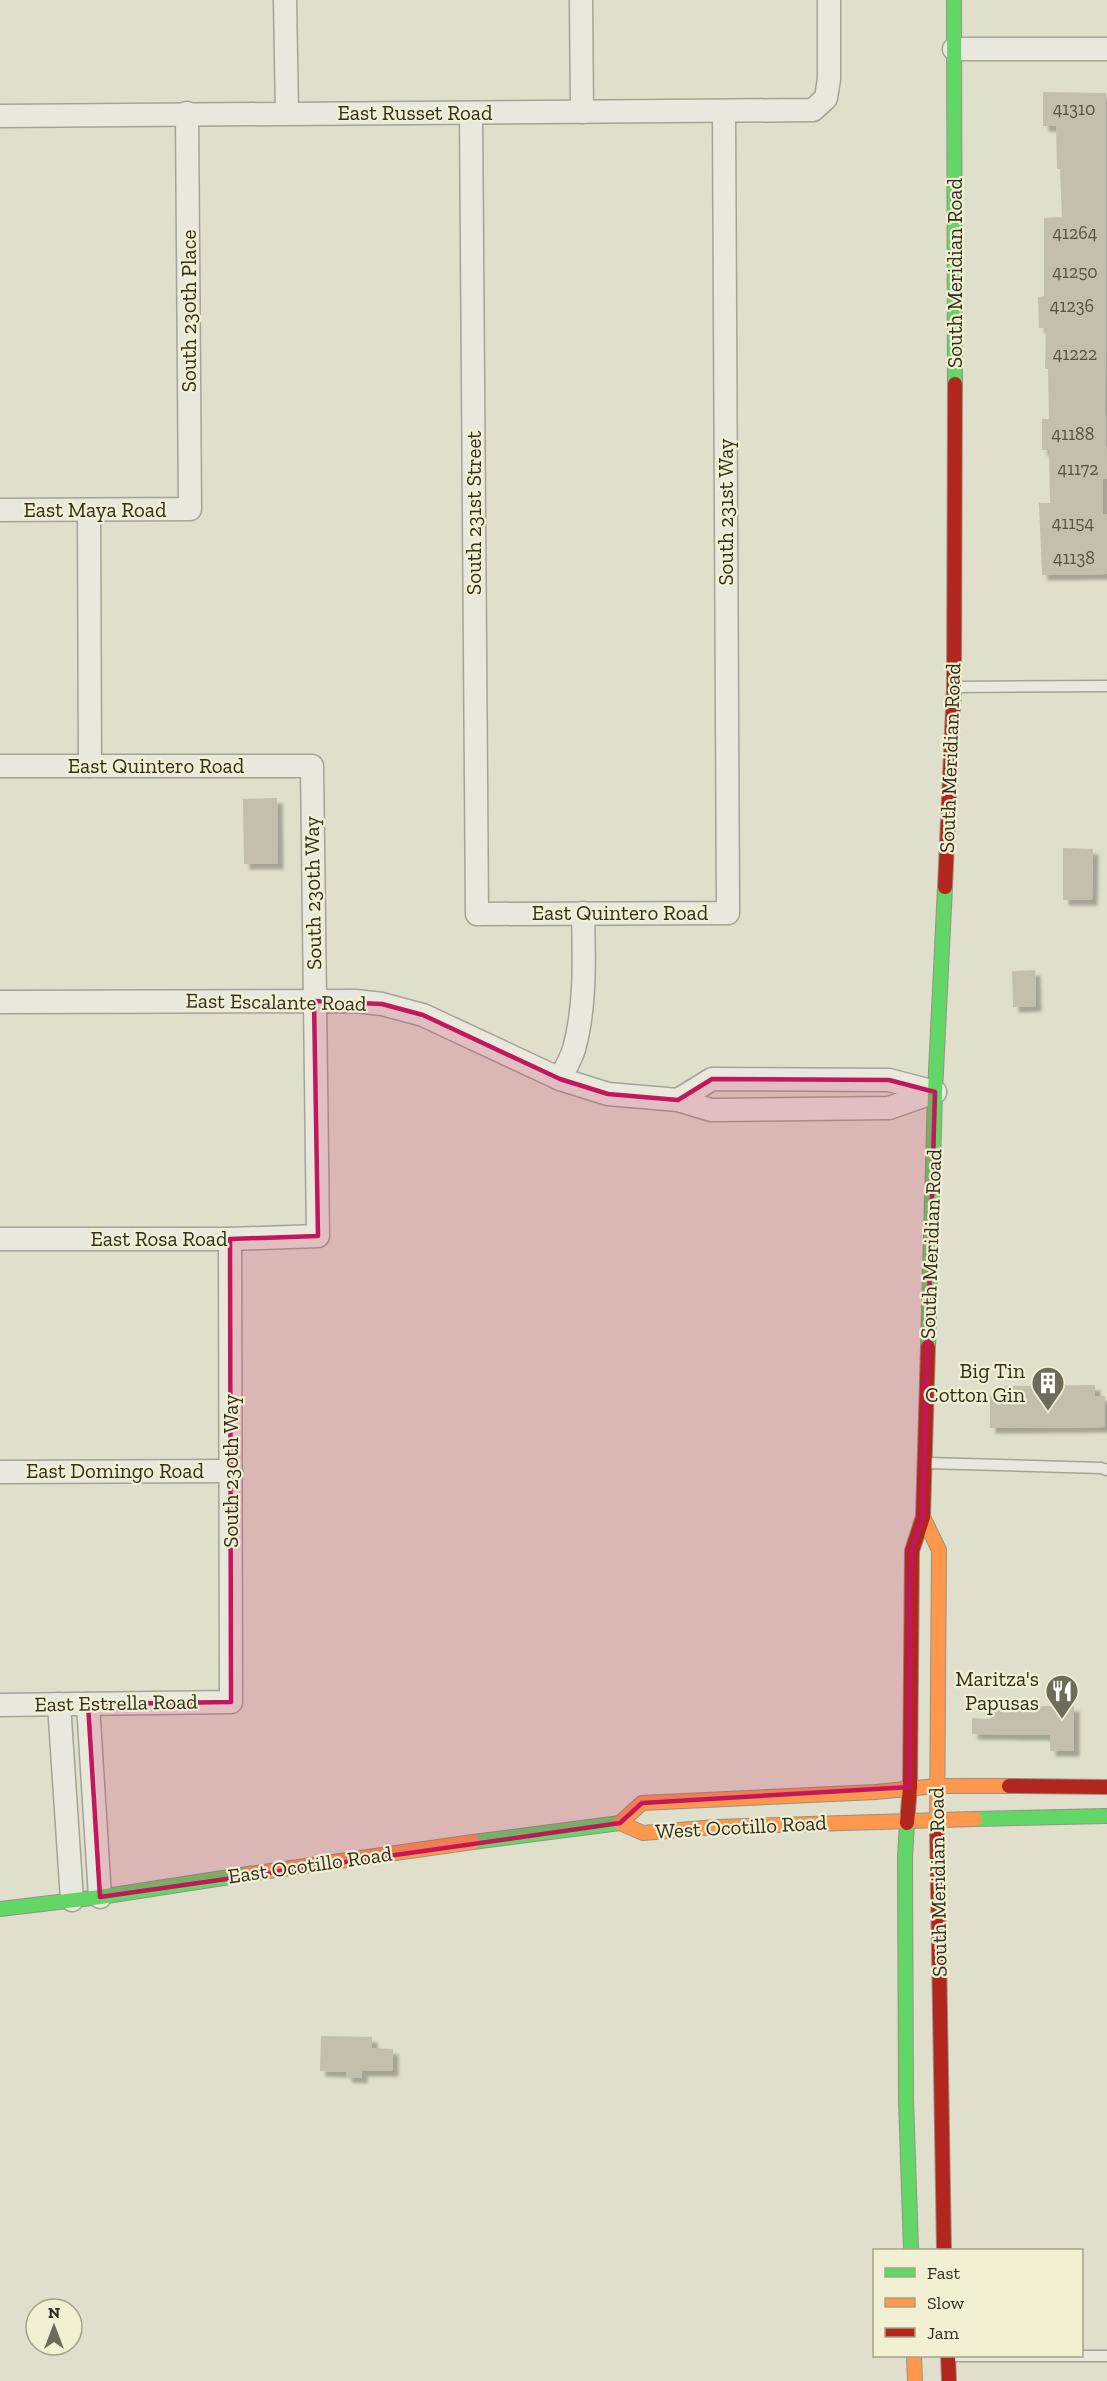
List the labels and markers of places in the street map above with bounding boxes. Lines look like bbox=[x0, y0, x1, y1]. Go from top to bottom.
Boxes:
place label: Big Tin Cotton Gin bbox=[925, 1358, 1025, 1407]
building icon: Big Tin Cotton Gin bbox=[1030, 1365, 1066, 1412]
place label: Maritza's Papusas bbox=[955, 1666, 1039, 1715]
restaurant icon: Maritza's Papusas bbox=[1044, 1673, 1080, 1720]

